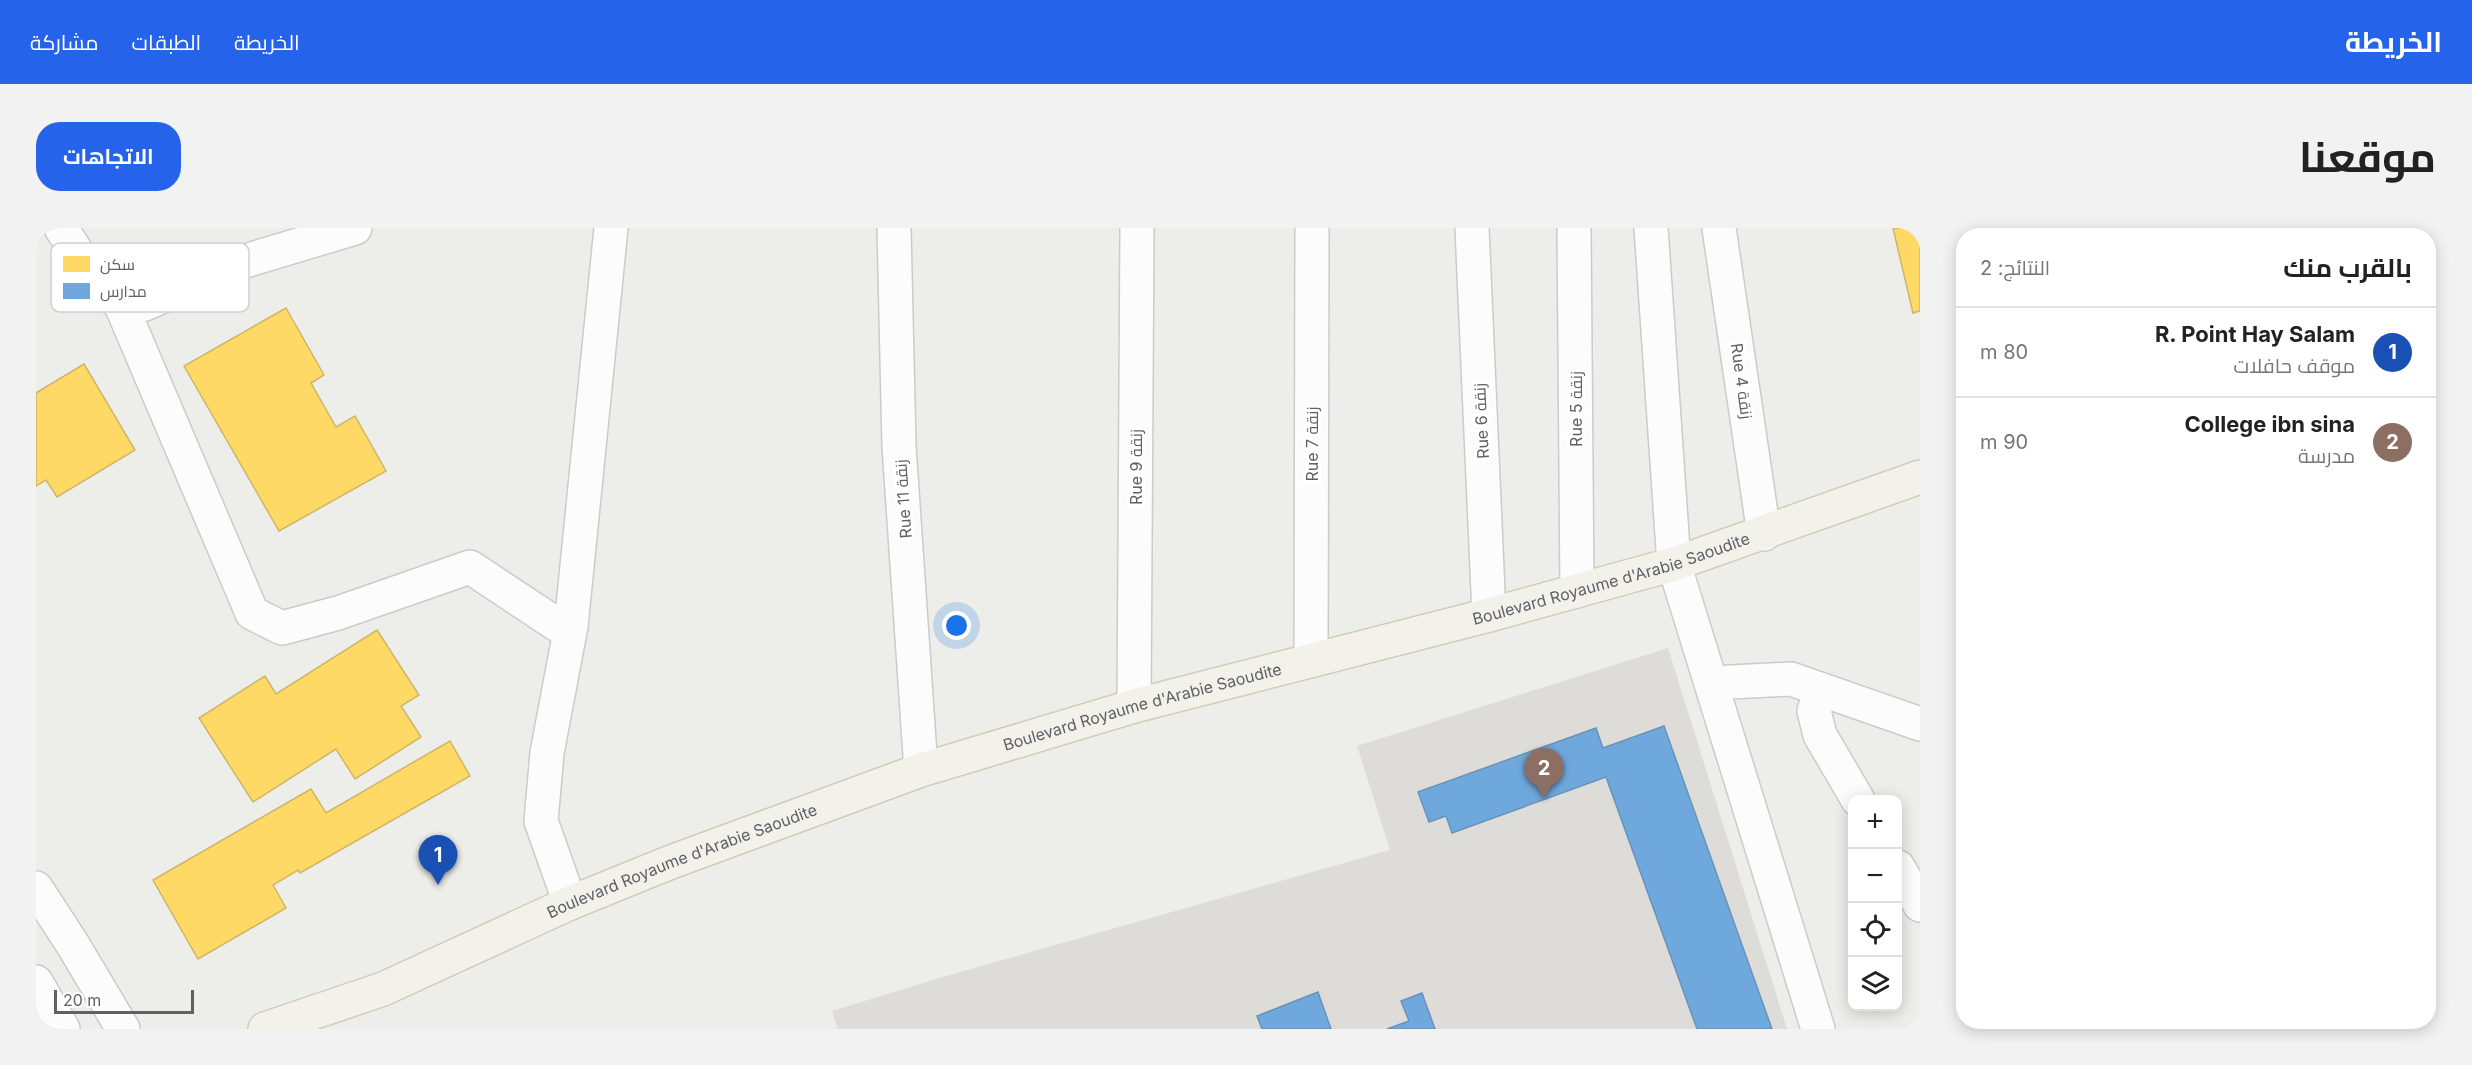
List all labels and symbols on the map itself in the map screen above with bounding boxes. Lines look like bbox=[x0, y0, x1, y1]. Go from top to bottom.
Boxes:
legend bbox=[51, 243, 249, 312]
text: سكن bbox=[100, 254, 135, 275]
text: مدارس bbox=[100, 281, 147, 302]
street label: Rue 4 زنقة bbox=[1727, 342, 1757, 420]
street label: Rue 5 زنقة bbox=[1566, 371, 1586, 447]
street label: Rue 6 زنقة bbox=[1469, 383, 1493, 459]
street label: Rue 7 زنقة bbox=[1302, 406, 1322, 482]
street label: Rue 9 زنقة bbox=[1126, 429, 1146, 505]
street label: Rue 11 زنقة bbox=[890, 459, 916, 539]
street label: Boulevard Royaume d'Arabie Saoudite bbox=[1470, 528, 1752, 629]
your location bbox=[942, 611, 971, 640]
street label: Boulevard Royaume d'Arabie Saoudite bbox=[1001, 659, 1284, 755]
pin: 2 bbox=[1524, 748, 1564, 798]
street label: Boulevard Royaume d'Arabie Saoudite bbox=[544, 799, 820, 922]
pin: 1 bbox=[418, 836, 458, 885]
scale bar bbox=[54, 987, 194, 1014]

